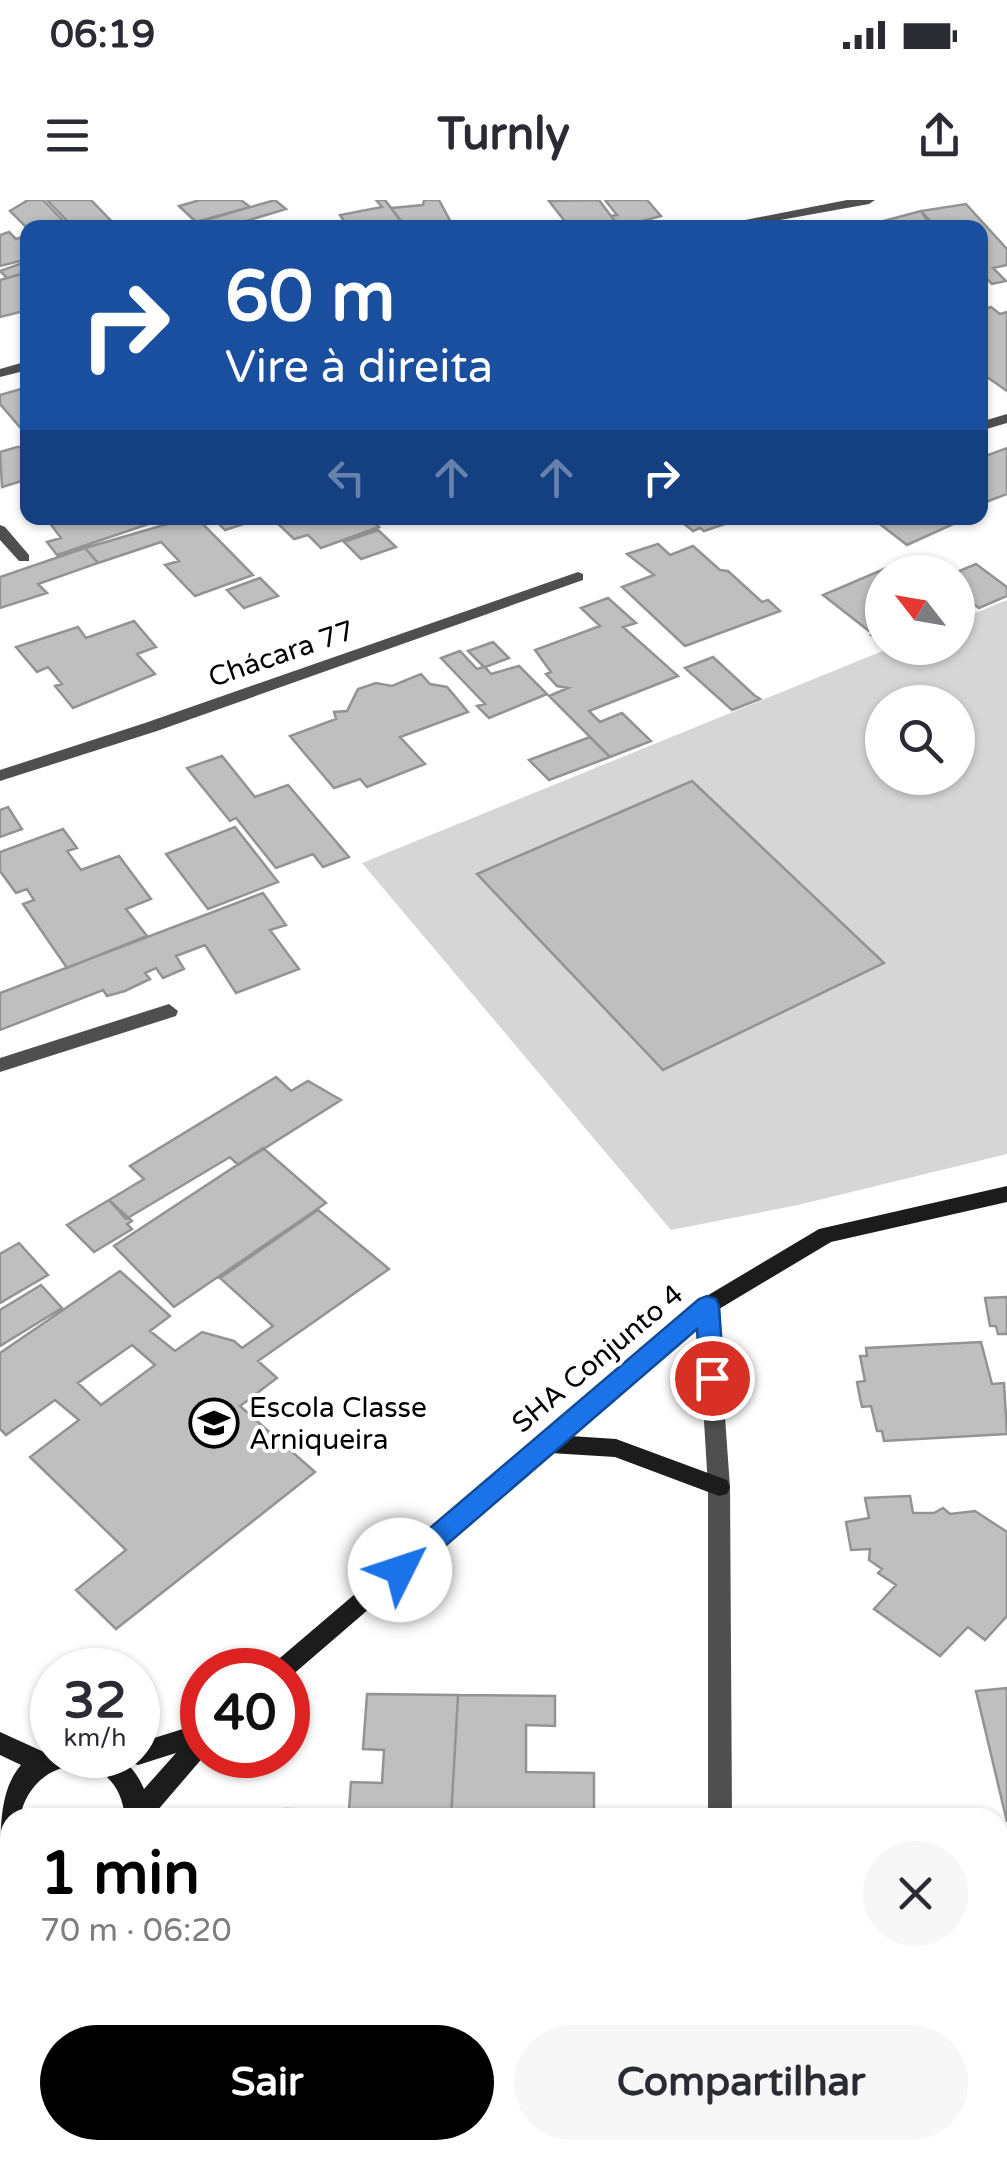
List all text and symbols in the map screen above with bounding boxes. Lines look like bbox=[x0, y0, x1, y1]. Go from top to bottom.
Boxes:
text: 06:19 bbox=[50, 12, 155, 58]
icon: menu bbox=[40, 108, 95, 163]
text: Turnly bbox=[437, 108, 570, 162]
icon: share bbox=[912, 108, 967, 163]
text: 60 m bbox=[225, 256, 395, 340]
icon: right bbox=[60, 260, 190, 390]
text: Vire à direita bbox=[225, 341, 493, 395]
icon: left bbox=[319, 450, 374, 505]
icon: ahead bbox=[424, 450, 479, 505]
icon: ahead bbox=[529, 450, 584, 505]
icon: right bbox=[634, 450, 689, 505]
north arrow bbox=[865, 555, 975, 665]
map controls bbox=[865, 555, 975, 795]
street label: Chácara 77 bbox=[204, 613, 359, 695]
button: search bbox=[865, 685, 975, 795]
street label: SHA Conjunto 4 bbox=[505, 1277, 690, 1440]
pin bbox=[670, 1336, 755, 1421]
icon: arrive bbox=[685, 1351, 740, 1406]
place label: Escola Classe Arniqueira bbox=[249, 1391, 427, 1457]
school or university icon: Escola Classe Arniqueira bbox=[188, 1397, 240, 1449]
position arrow bbox=[348, 1518, 452, 1622]
speed limit sign: 40 bbox=[180, 1648, 310, 1778]
text: 32 bbox=[64, 1671, 126, 1731]
text: km/h bbox=[64, 1723, 126, 1753]
text: 1 min bbox=[40, 1838, 200, 1910]
button: close bbox=[863, 1841, 968, 1946]
text: 70 m · 06:20 bbox=[40, 1912, 232, 1950]
button: Sair bbox=[40, 2025, 494, 2140]
button: Compartilhar bbox=[514, 2025, 968, 2140]

